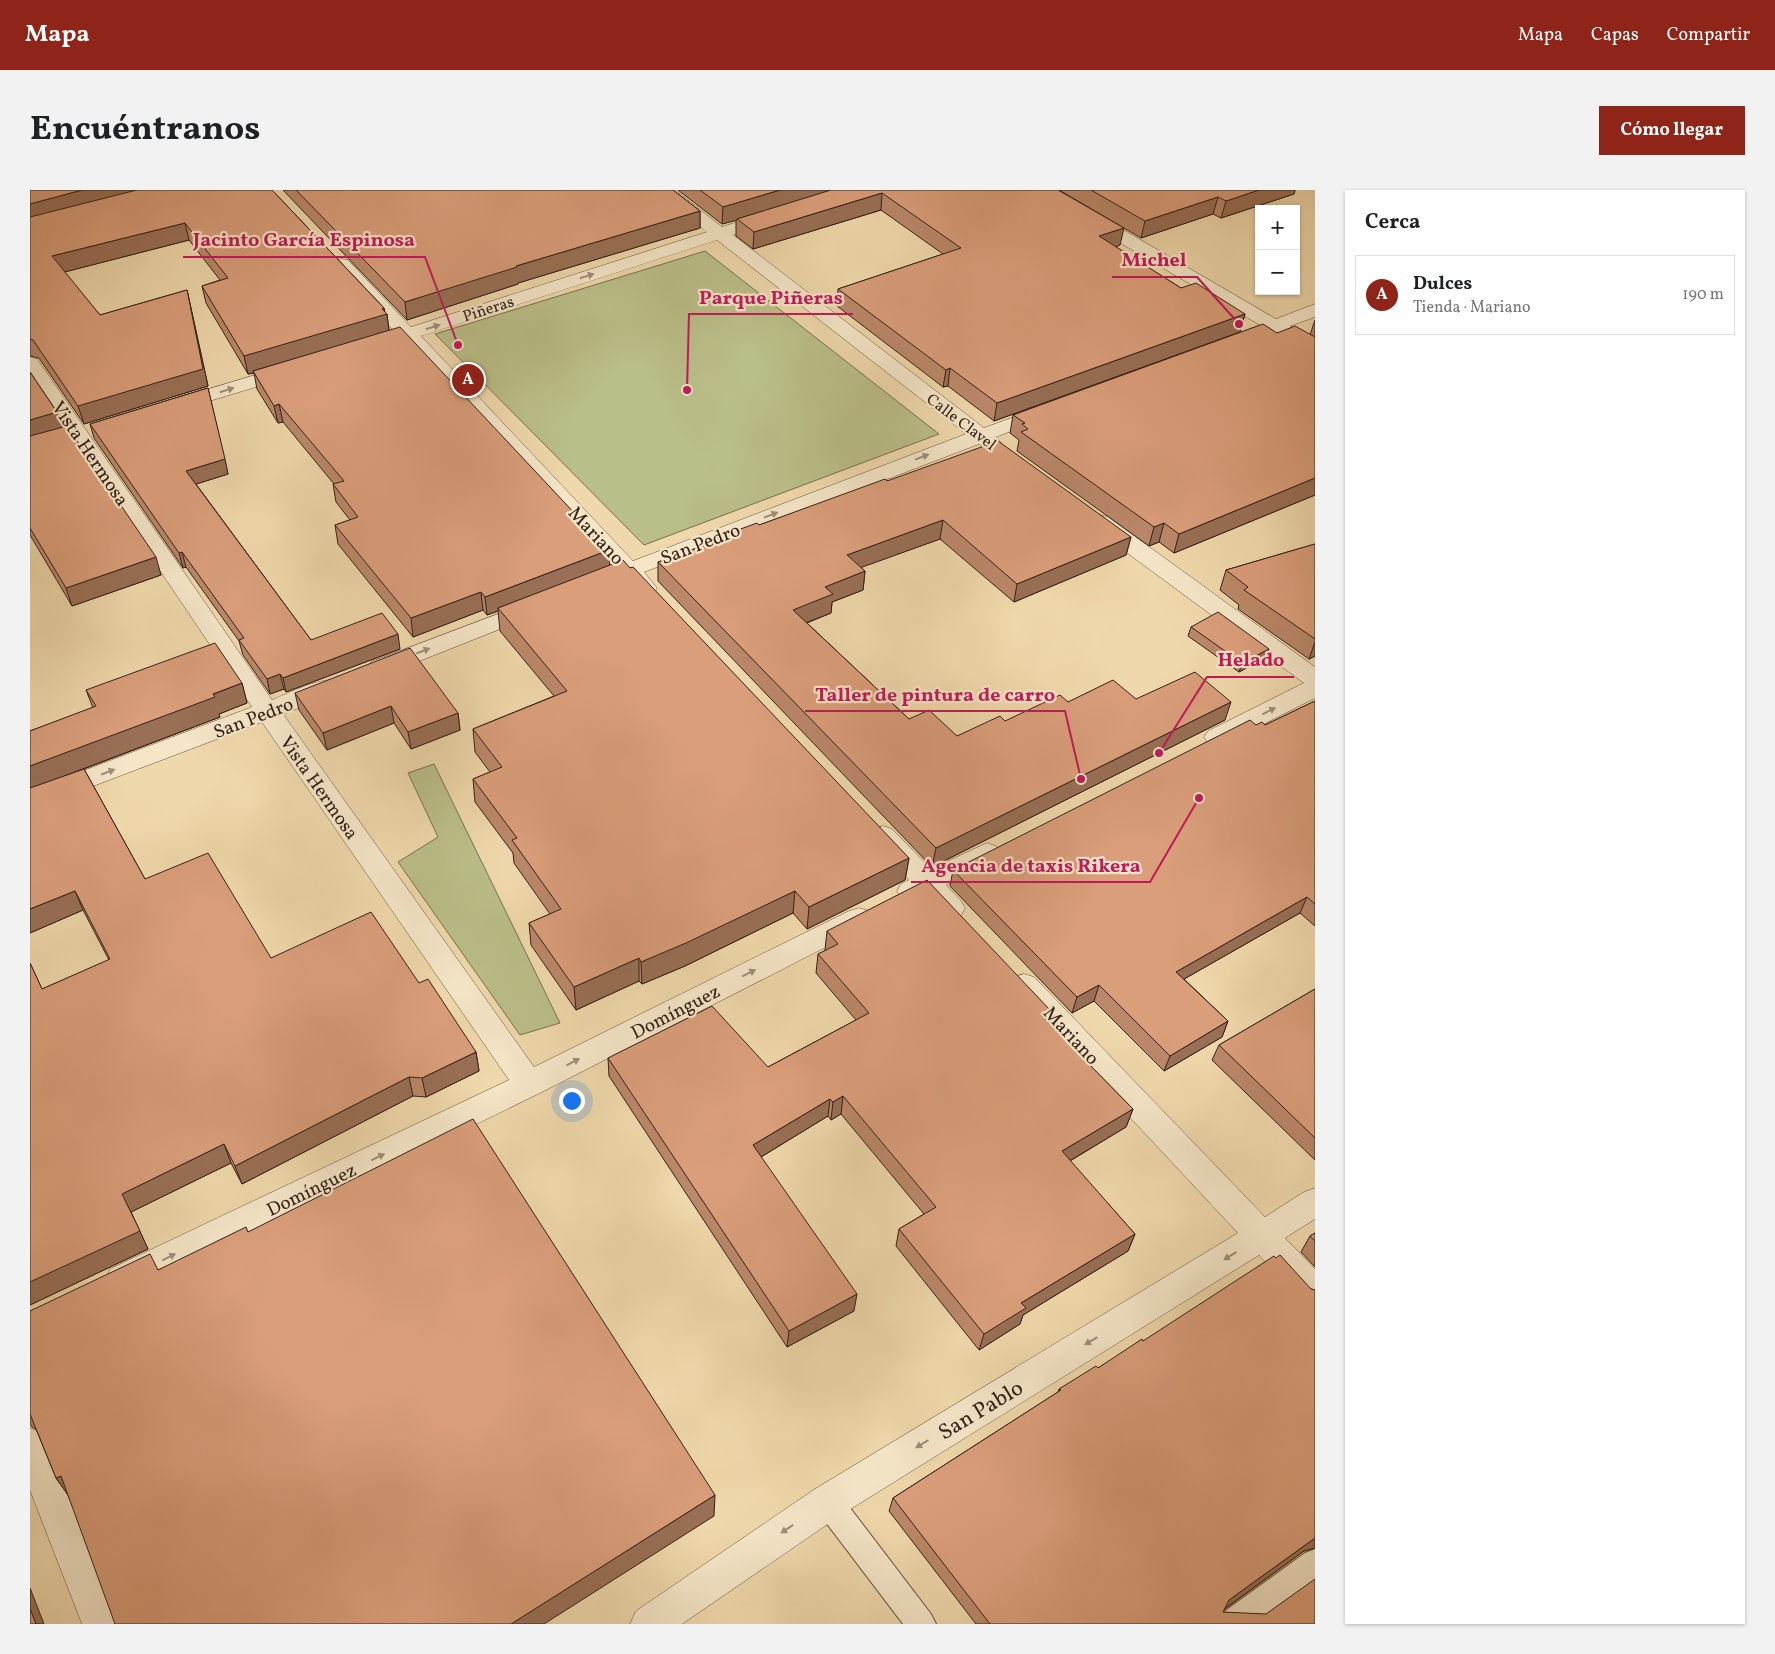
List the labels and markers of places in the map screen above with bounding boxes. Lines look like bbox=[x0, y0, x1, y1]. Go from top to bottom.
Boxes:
callout: Jacinto García Espinosa bbox=[183, 222, 425, 257]
callout: Michel bbox=[1112, 242, 1197, 277]
callout: Parque Piñeras bbox=[689, 279, 853, 314]
pin: A bbox=[452, 361, 484, 399]
callout: Helado bbox=[1207, 642, 1294, 677]
callout: Taller de pintura de carro bbox=[805, 676, 1065, 711]
callout: Agencia de taxis Rikera bbox=[911, 847, 1150, 882]

